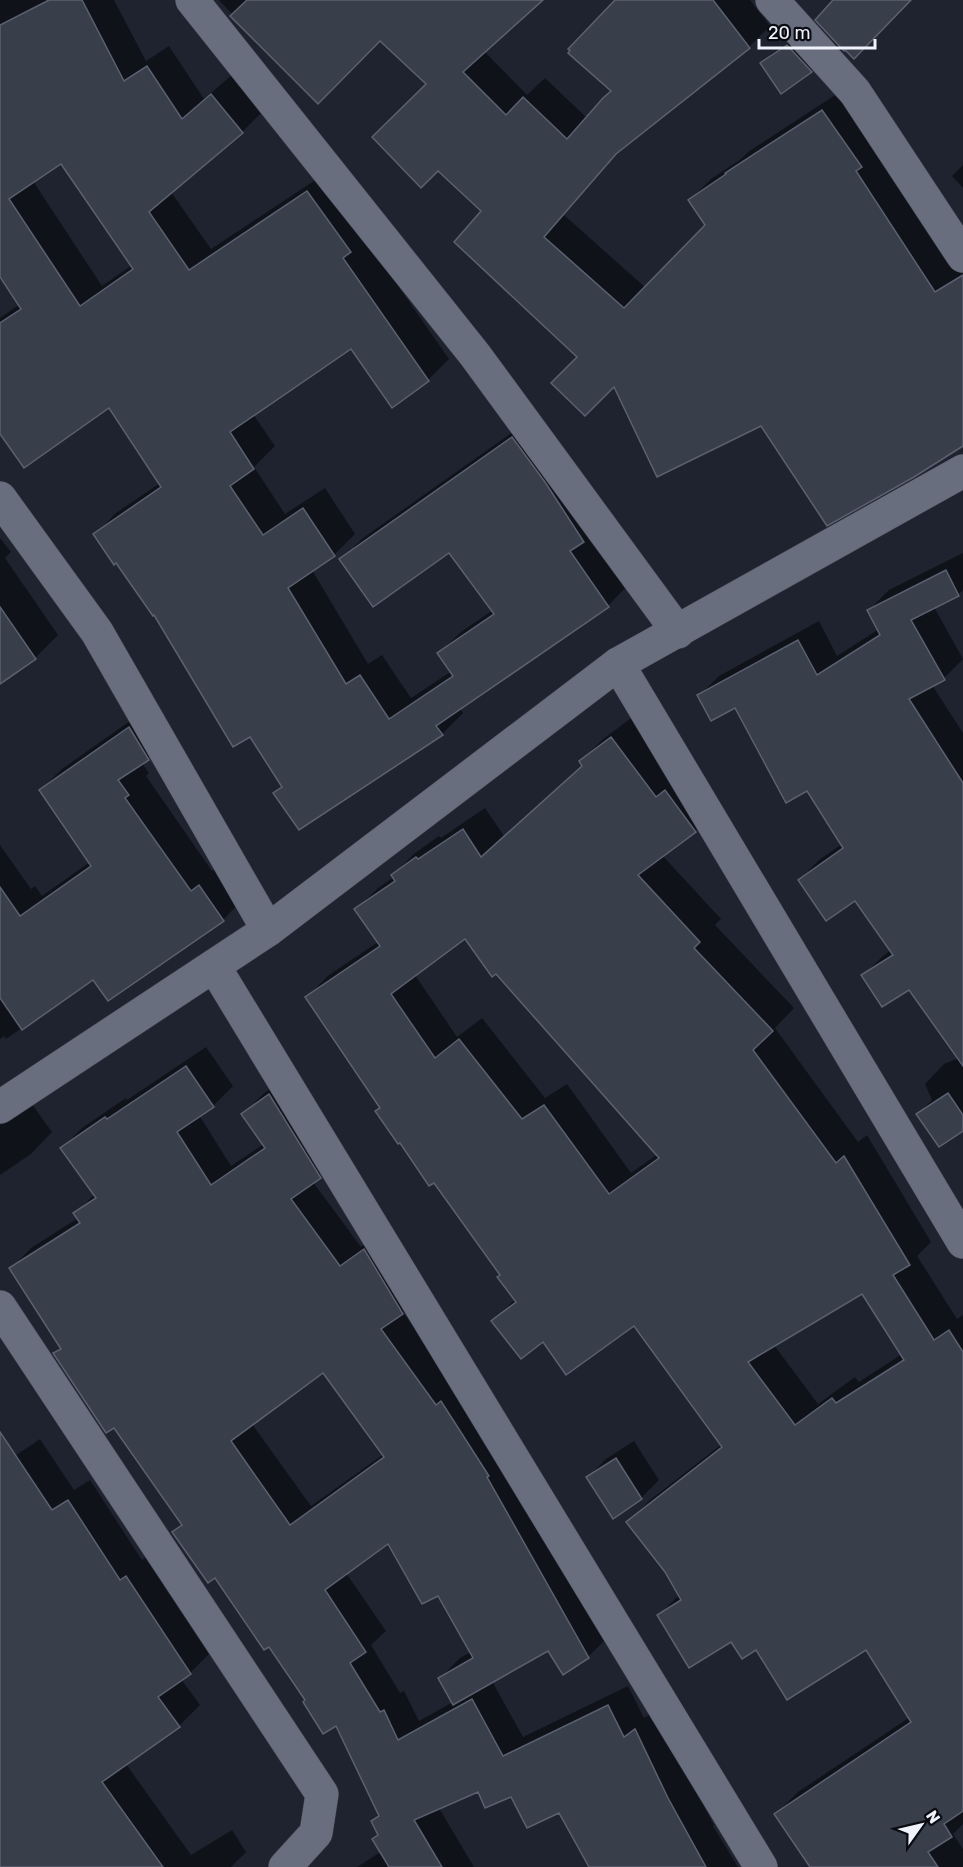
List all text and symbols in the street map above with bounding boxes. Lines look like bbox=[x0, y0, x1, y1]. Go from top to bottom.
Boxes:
scale bar bbox=[759, 12, 874, 50]
text: 20 m bbox=[768, 22, 810, 44]
north arrow bbox=[891, 1795, 951, 1855]
text: N bbox=[922, 1807, 944, 1827]

